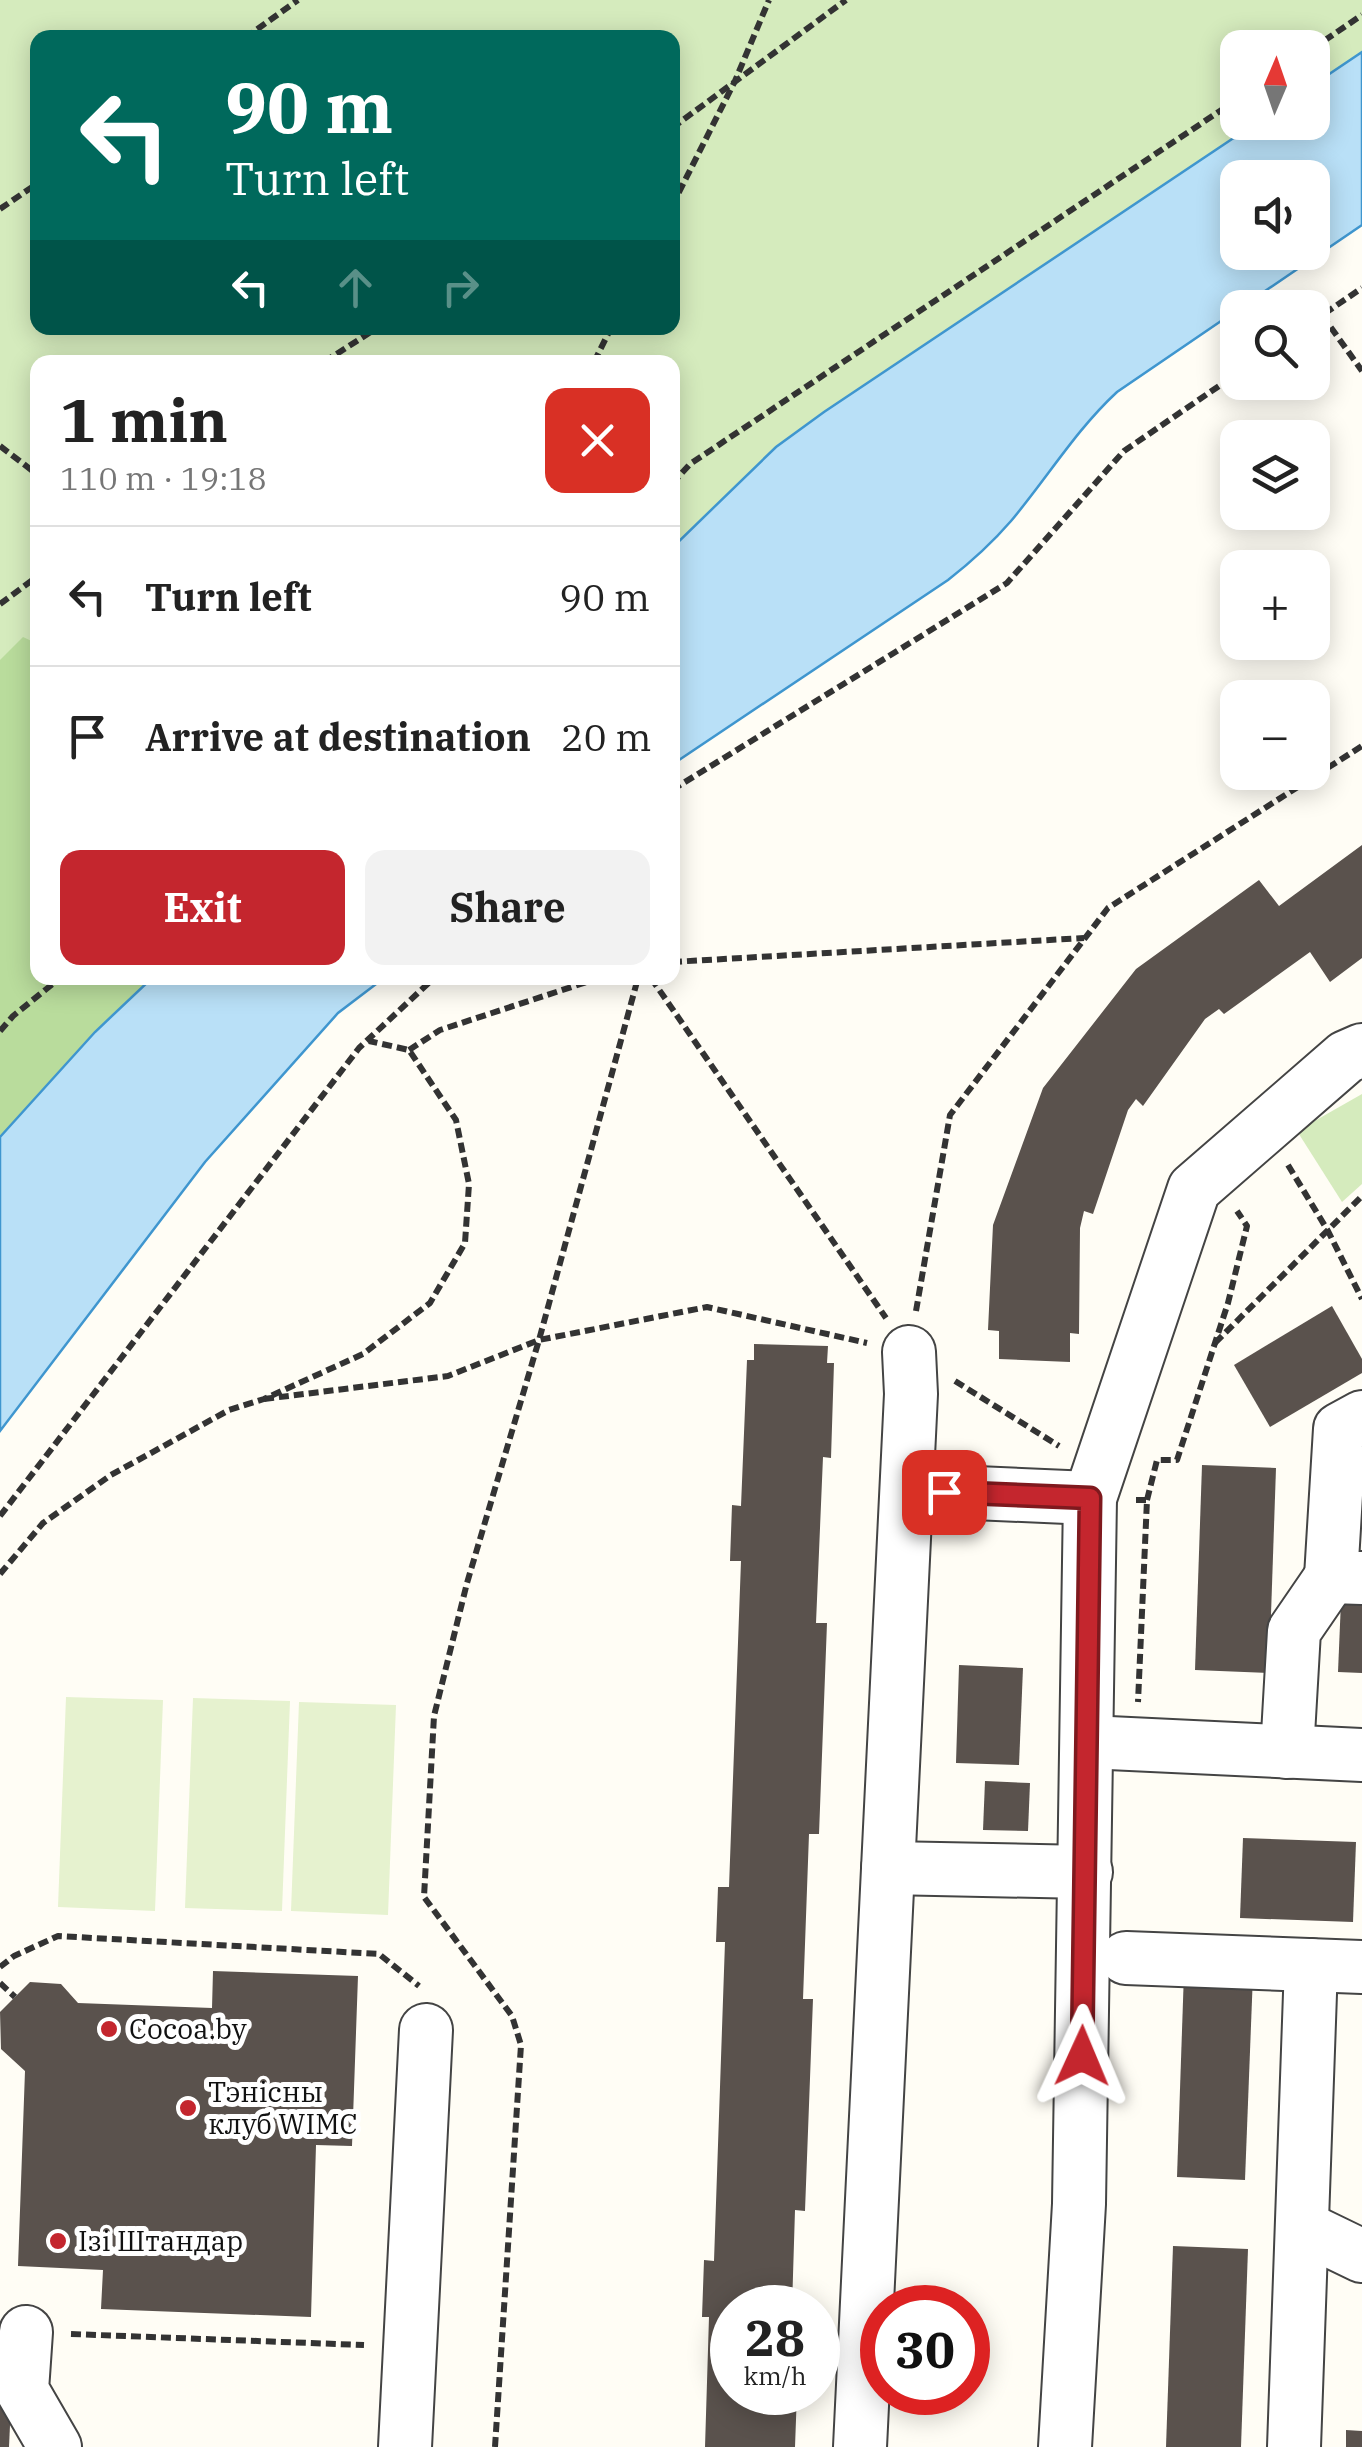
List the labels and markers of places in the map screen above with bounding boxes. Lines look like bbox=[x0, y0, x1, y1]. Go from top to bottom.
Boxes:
pin bbox=[902, 1450, 987, 1535]
place label: Cocoa.by bbox=[129, 2010, 247, 2047]
marker: Cocoa.by bbox=[98, 2018, 120, 2040]
place label: Тэнісны клуб WIMC bbox=[208, 2073, 358, 2142]
marker: Тэнісны клуб WIMC bbox=[177, 2097, 199, 2119]
place label: Ізі Штандар bbox=[78, 2222, 243, 2259]
marker: Ізі Штандар bbox=[47, 2230, 69, 2252]

